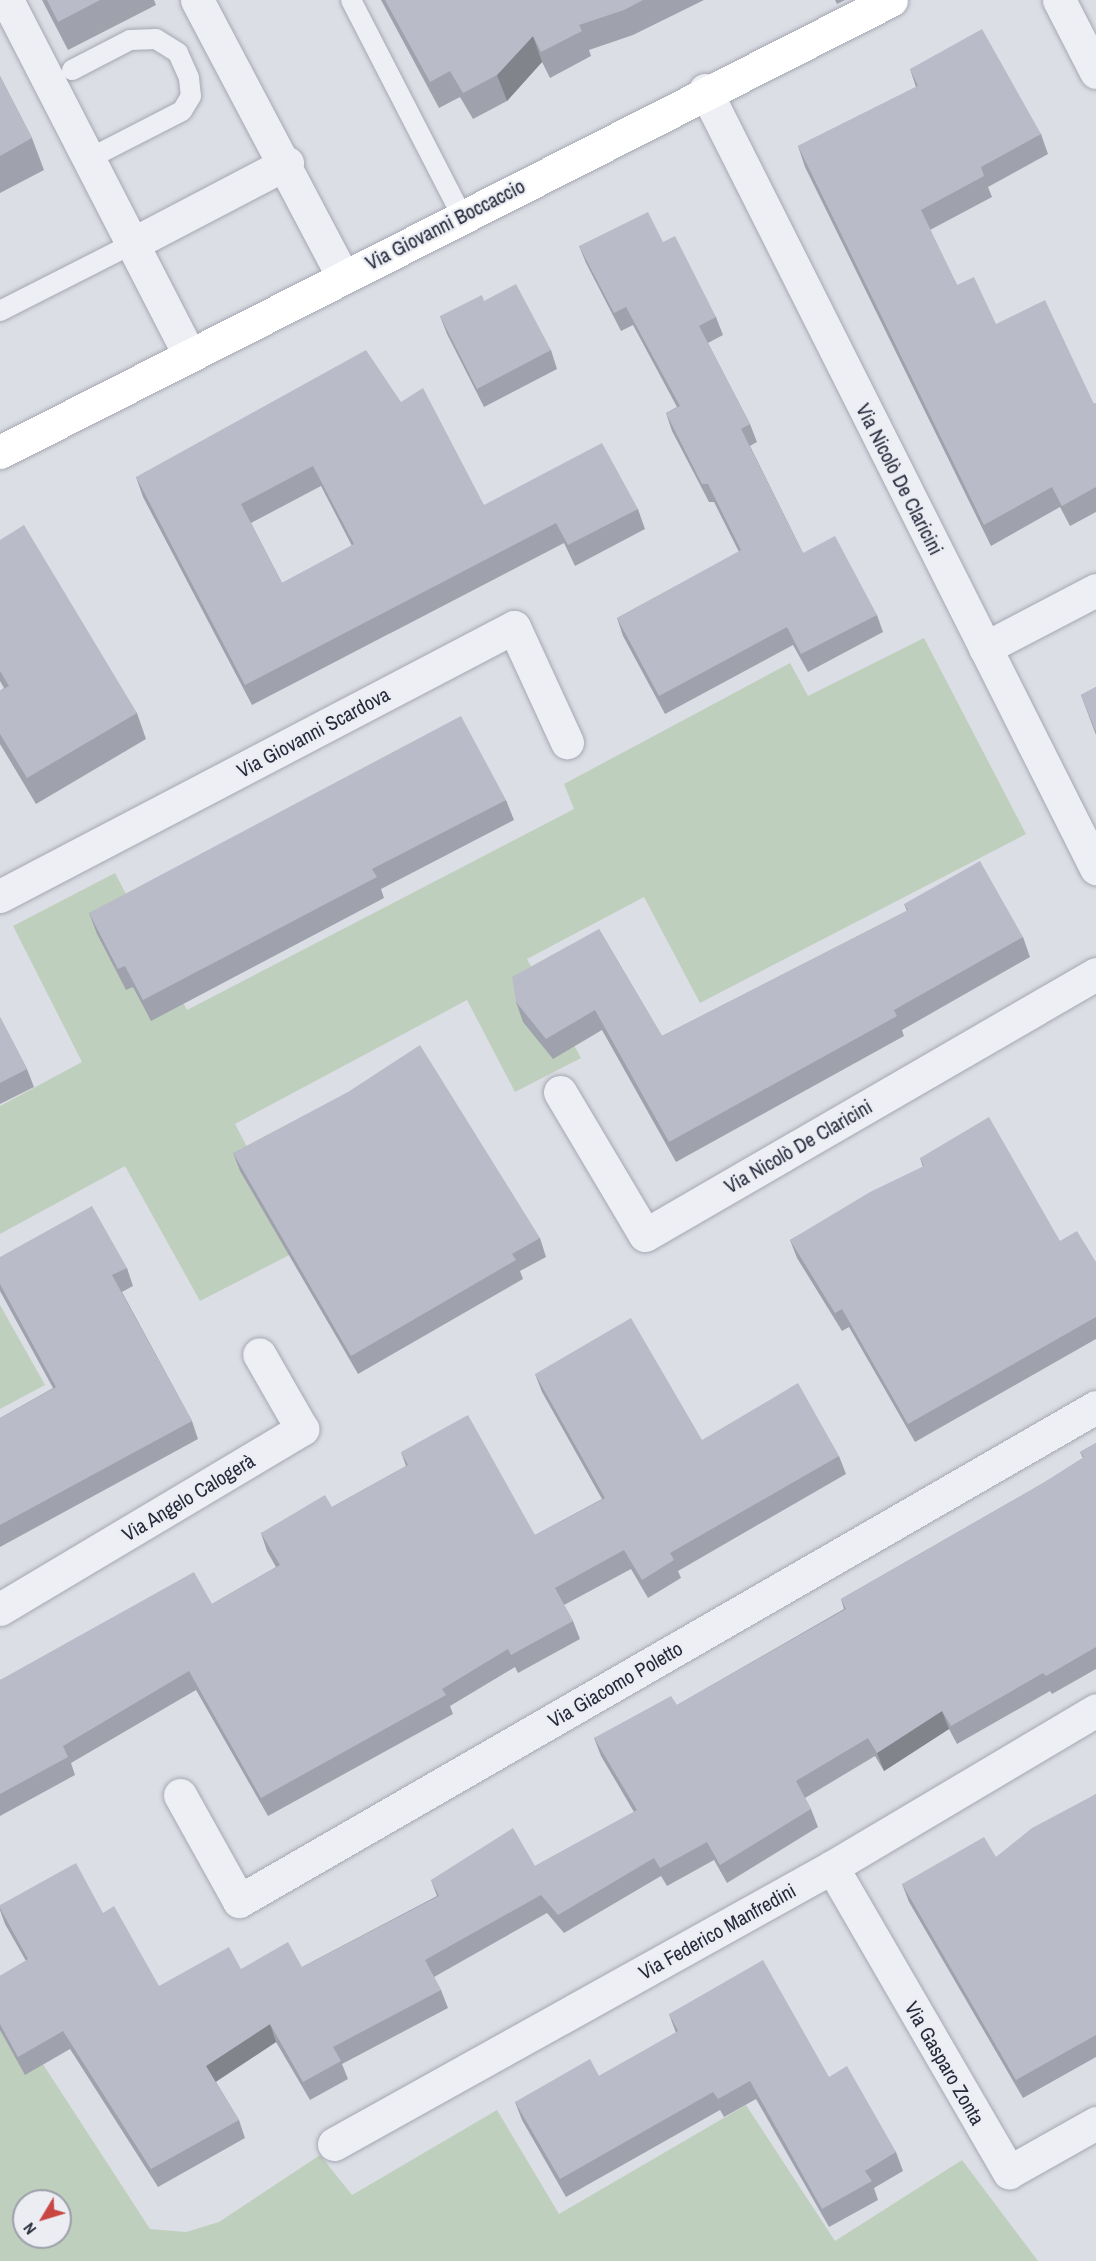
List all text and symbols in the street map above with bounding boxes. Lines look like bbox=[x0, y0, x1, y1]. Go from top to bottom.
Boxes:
street label: Via Giovanni Boccaccio bbox=[361, 173, 529, 275]
street label: Via Nicolò De Claricini bbox=[852, 399, 948, 559]
street label: Via Giovanni Scardova bbox=[233, 682, 393, 782]
street label: Via Nicolò De Claricini bbox=[720, 1094, 876, 1198]
street label: Via Angelo Calogerà bbox=[117, 1448, 259, 1546]
street label: Via Giacomo Poletto bbox=[544, 1636, 686, 1732]
street label: Via Federico Manfredini bbox=[634, 1878, 800, 1984]
street label: Via Gasparo Zonta bbox=[900, 1997, 990, 2129]
north arrow bbox=[12, 2189, 72, 2249]
text: N bbox=[18, 2218, 41, 2239]

